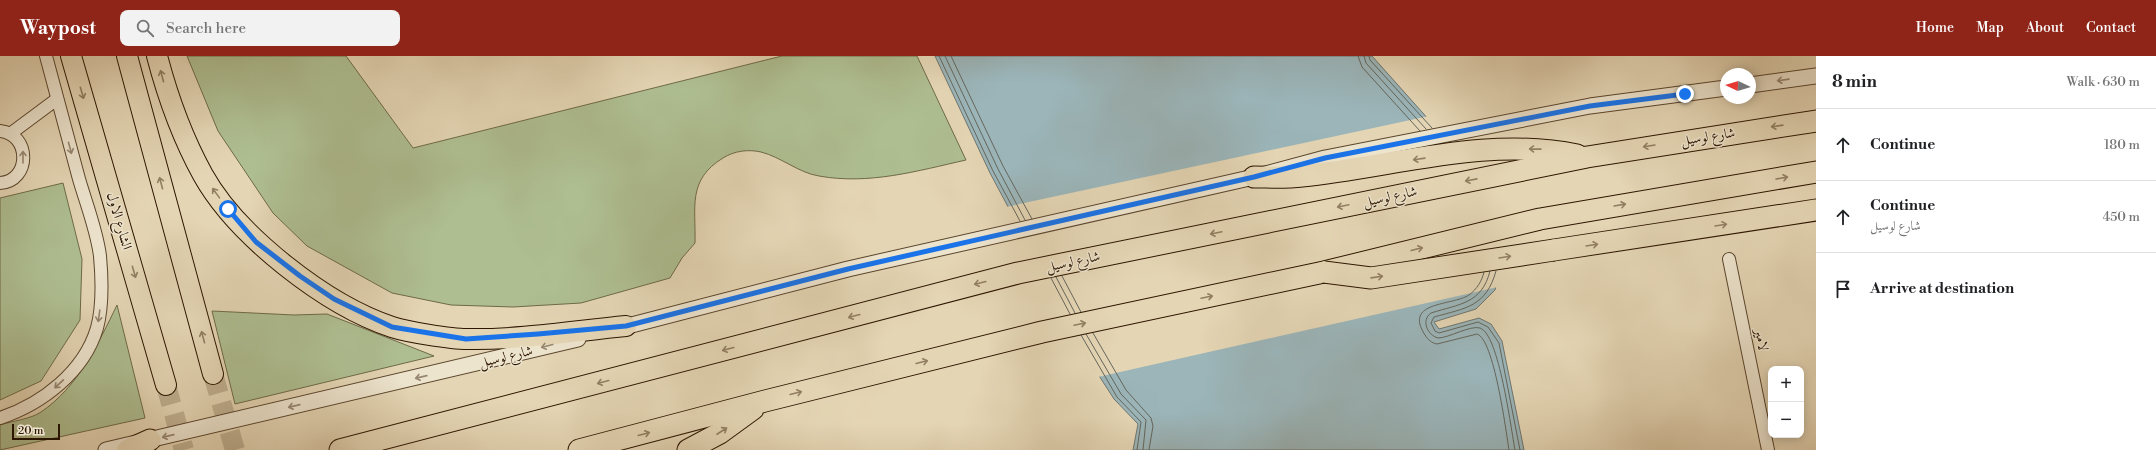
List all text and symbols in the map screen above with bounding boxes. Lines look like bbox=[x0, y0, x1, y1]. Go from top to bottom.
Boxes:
search box bbox=[120, 10, 400, 46]
text: Waypost bbox=[20, 16, 96, 40]
icon: search bbox=[134, 17, 156, 39]
text: Search here bbox=[166, 19, 246, 38]
text: Home bbox=[1916, 19, 1954, 37]
text: Map bbox=[1976, 19, 2004, 37]
text: About bbox=[2026, 19, 2064, 37]
text: Contact bbox=[2086, 19, 2136, 37]
north arrow bbox=[1720, 68, 1756, 104]
one-way arrow bbox=[158, 70, 165, 83]
text: 8 min bbox=[1832, 71, 1877, 93]
text: Walk · 630 m bbox=[2067, 74, 2140, 90]
one-way arrow bbox=[1777, 77, 1790, 84]
route end bbox=[1676, 85, 1694, 103]
one-way arrow bbox=[79, 87, 86, 100]
one-way arrow bbox=[1771, 122, 1784, 130]
street label: شارع لوسيل bbox=[1680, 124, 1737, 152]
icon: ahead bbox=[1832, 134, 1854, 156]
text: Continue bbox=[1870, 135, 1935, 154]
text: 180 m bbox=[2104, 137, 2140, 153]
one-way arrow bbox=[67, 141, 75, 154]
one-way arrow bbox=[1643, 143, 1656, 151]
one-way arrow bbox=[1529, 145, 1542, 153]
one-way arrow bbox=[19, 151, 27, 164]
one-way arrow bbox=[1413, 155, 1426, 163]
one-way arrow bbox=[1775, 174, 1788, 182]
one-way arrow bbox=[156, 177, 164, 190]
one-way arrow bbox=[1464, 177, 1477, 185]
street label: شارع لوسيل bbox=[1361, 182, 1419, 213]
one-way arrow bbox=[212, 188, 220, 199]
street label: الشارع الاول bbox=[100, 190, 136, 252]
text: Continue bbox=[1870, 196, 1935, 215]
route start bbox=[219, 200, 237, 218]
one-way arrow bbox=[1613, 201, 1626, 209]
one-way arrow bbox=[1337, 203, 1350, 211]
icon: ahead bbox=[1832, 206, 1854, 228]
text: 450 m bbox=[2102, 209, 2140, 225]
text: شارع لوسيل bbox=[1870, 218, 1921, 234]
one-way arrow bbox=[1714, 221, 1727, 229]
one-way arrow bbox=[1210, 229, 1223, 237]
one-way arrow bbox=[1586, 241, 1599, 249]
one-way arrow bbox=[1410, 245, 1423, 252]
street label: شارع لوسيل bbox=[1044, 247, 1102, 278]
one-way arrow bbox=[1499, 253, 1512, 261]
one-way arrow bbox=[131, 265, 138, 278]
one-way arrow bbox=[1370, 273, 1383, 281]
icon: arrive bbox=[1832, 278, 1854, 300]
text: Arrive at destination bbox=[1870, 279, 2014, 298]
one-way arrow bbox=[974, 280, 987, 287]
one-way arrow bbox=[1200, 292, 1213, 300]
one-way arrow bbox=[95, 309, 103, 322]
one-way arrow bbox=[848, 313, 861, 320]
one-way arrow bbox=[1073, 319, 1086, 327]
street label: لامير bbox=[1749, 325, 1772, 353]
one-way arrow bbox=[199, 331, 206, 344]
street label: شارع لوسيل bbox=[477, 342, 535, 374]
one-way arrow bbox=[541, 343, 554, 351]
one-way arrow bbox=[722, 346, 735, 353]
one-way arrow bbox=[916, 357, 929, 365]
map controls bbox=[1768, 366, 1804, 438]
button: + bbox=[1768, 366, 1804, 402]
one-way arrow bbox=[415, 373, 428, 381]
one-way arrow bbox=[596, 378, 609, 386]
one-way arrow bbox=[54, 380, 64, 389]
one-way arrow bbox=[789, 389, 802, 396]
button: − bbox=[1768, 402, 1804, 438]
one-way arrow bbox=[288, 403, 301, 411]
scale bar bbox=[12, 422, 60, 441]
text: 20 m bbox=[18, 424, 43, 438]
one-way arrow bbox=[716, 427, 727, 435]
one-way arrow bbox=[637, 429, 650, 437]
one-way arrow bbox=[162, 432, 175, 440]

